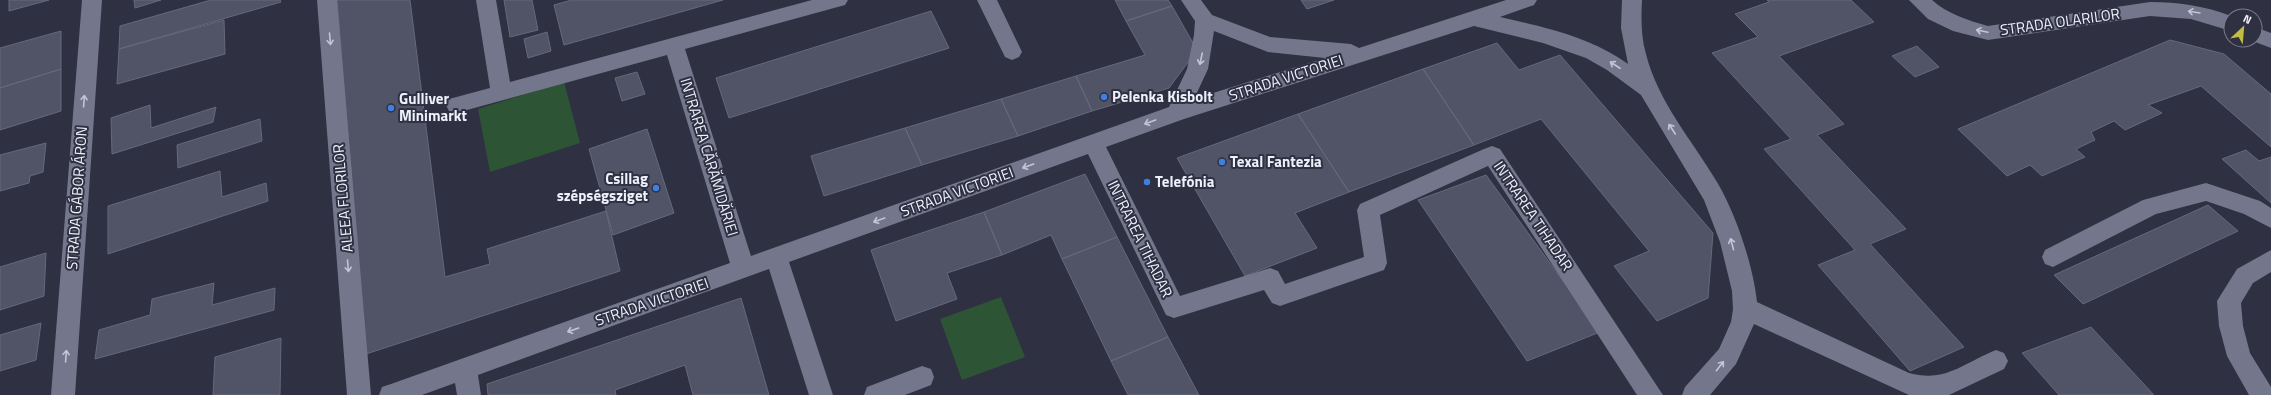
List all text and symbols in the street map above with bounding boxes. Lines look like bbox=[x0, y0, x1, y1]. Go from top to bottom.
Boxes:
street label: STRADA OLARILOR bbox=[1999, 2, 2121, 41]
one-way arrow bbox=[2188, 7, 2201, 15]
north arrow bbox=[2223, 8, 2263, 48]
text: N bbox=[2240, 10, 2254, 28]
one-way arrow bbox=[1976, 27, 1989, 35]
one-way arrow bbox=[327, 32, 334, 45]
street label: STRADA VICTORIEI bbox=[1226, 48, 1346, 107]
one-way arrow bbox=[1197, 52, 1205, 65]
one-way arrow bbox=[1610, 61, 1621, 69]
street label: INTRAREA CĂRĂMIDĂRIEI bbox=[674, 75, 745, 239]
place label: Pelenka Kisbolt bbox=[1112, 85, 1213, 108]
place label: Gulliver Minimarkt bbox=[399, 87, 467, 127]
marker: Pelenka Kisbolt bbox=[1099, 92, 1109, 102]
one-way arrow bbox=[81, 95, 88, 108]
marker: Gulliver Minimarkt bbox=[386, 103, 396, 113]
one-way arrow bbox=[1145, 119, 1157, 127]
one-way arrow bbox=[1667, 123, 1675, 135]
street label: STRADA GÁBOR ÁRON bbox=[60, 125, 93, 271]
street label: ALEEA FLORILOR bbox=[326, 143, 359, 253]
place label: Texal Fantezia bbox=[1230, 150, 1322, 173]
street label: INTRAREA TIHADAR bbox=[1488, 156, 1579, 275]
marker: Texal Fantezia bbox=[1217, 157, 1227, 167]
street label: STRADA VICTORIEI bbox=[897, 160, 1017, 223]
one-way arrow bbox=[1023, 163, 1035, 171]
place label: Csillag szépségsziget bbox=[557, 167, 649, 207]
place label: Telefónia bbox=[1155, 170, 1215, 193]
street label: INTRAREA TIHADAR bbox=[1102, 176, 1179, 301]
marker: Telefónia bbox=[1142, 177, 1152, 187]
marker: Csillag szépségsziget bbox=[651, 183, 661, 193]
one-way arrow bbox=[874, 216, 886, 224]
one-way arrow bbox=[1727, 238, 1735, 251]
one-way arrow bbox=[345, 259, 352, 272]
street label: STRADA VICTORIEI bbox=[592, 271, 712, 332]
one-way arrow bbox=[566, 327, 579, 334]
one-way arrow bbox=[62, 350, 69, 363]
one-way arrow bbox=[1716, 361, 1724, 372]

